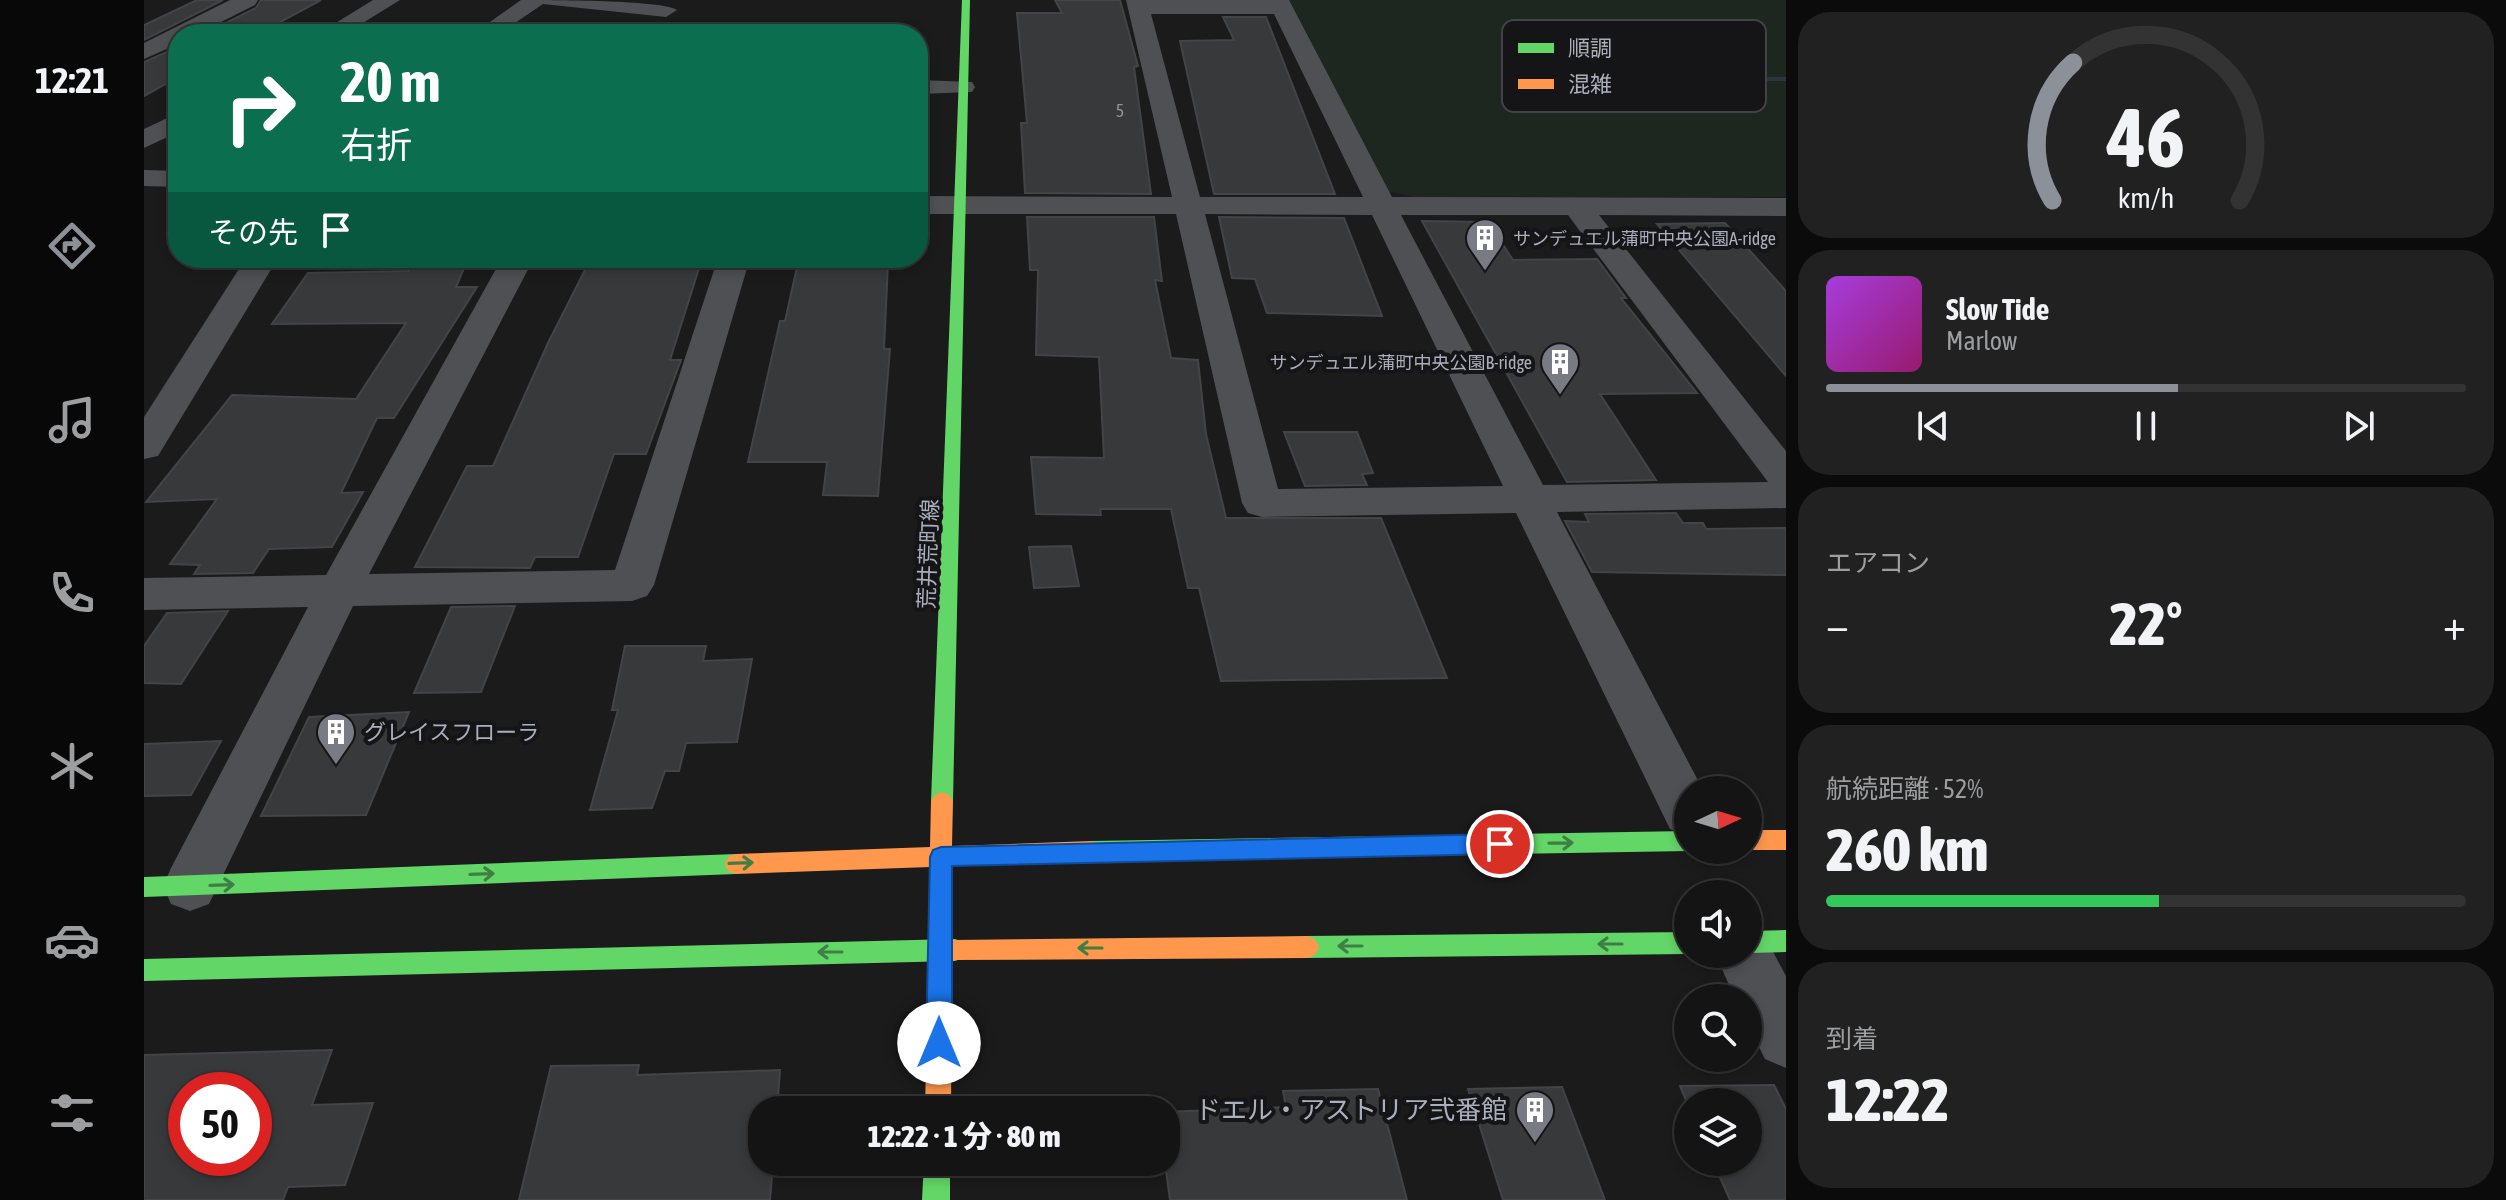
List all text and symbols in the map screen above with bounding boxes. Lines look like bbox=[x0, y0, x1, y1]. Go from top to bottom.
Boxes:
legend bbox=[1502, 20, 1766, 112]
text: 順調 bbox=[1568, 35, 1612, 61]
text: 20 m bbox=[340, 50, 441, 114]
icon: right bbox=[208, 56, 312, 160]
text: 12:21 bbox=[35, 59, 109, 101]
text: 混雑 bbox=[1568, 71, 1612, 97]
text: 46 bbox=[2106, 88, 2185, 184]
house number: 5 bbox=[1116, 100, 1124, 121]
text: 右折 bbox=[340, 124, 412, 166]
text: km/h bbox=[2118, 181, 2174, 214]
icon: arrive bbox=[314, 208, 358, 252]
text: その先 bbox=[208, 215, 298, 249]
building icon: サンデュエル蒲町中央公園A-ridge bbox=[1464, 217, 1506, 272]
icon: directions bbox=[44, 218, 100, 274]
place label: サンデュエル蒲町中央公園A-ridge bbox=[1513, 228, 1776, 249]
text: Slow Tide bbox=[1946, 292, 2049, 326]
text: Marlow bbox=[1946, 326, 2017, 356]
building icon: サンデュエル蒲町中央公園B-ridge bbox=[1539, 341, 1581, 396]
place label: サンデュエル蒲町中央公園B-ridge bbox=[1269, 352, 1532, 373]
icon: music bbox=[44, 392, 100, 448]
icon: previous bbox=[1911, 404, 1955, 448]
icon: pause bbox=[2124, 404, 2168, 448]
icon: next bbox=[2337, 404, 2381, 448]
street label: 荒井荒町線 bbox=[913, 499, 943, 609]
text: エアコン bbox=[1826, 548, 1930, 578]
icon: phone bbox=[44, 565, 100, 621]
text: 22° bbox=[2110, 589, 2182, 658]
text: − bbox=[1826, 599, 1849, 649]
text: + bbox=[2443, 599, 2466, 649]
building icon: グレイスフローラ bbox=[315, 711, 357, 766]
place label: グレイスフローラ bbox=[364, 719, 539, 745]
icon: climate bbox=[44, 738, 100, 794]
text: 航続距離 · 52% bbox=[1826, 774, 1983, 804]
north arrow bbox=[1674, 776, 1762, 864]
map controls bbox=[1674, 776, 1762, 1176]
pin bbox=[1466, 810, 1534, 878]
text: 260 km bbox=[1826, 815, 1988, 884]
icon: arrive bbox=[1478, 822, 1522, 866]
one-way arrow bbox=[1547, 835, 1574, 851]
one-way arrow bbox=[727, 855, 754, 870]
one-way arrow bbox=[468, 866, 495, 881]
one-way arrow bbox=[208, 877, 235, 892]
button: sound bbox=[1674, 880, 1762, 968]
icon: car bbox=[44, 912, 100, 968]
one-way arrow bbox=[1597, 936, 1624, 951]
one-way arrow bbox=[1337, 938, 1364, 954]
one-way arrow bbox=[1077, 940, 1104, 956]
one-way arrow bbox=[817, 944, 844, 960]
button: search bbox=[1674, 984, 1762, 1072]
position arrow bbox=[897, 1001, 981, 1085]
text: 到着 bbox=[1826, 1024, 1878, 1054]
text: 12:22 bbox=[1826, 1065, 1949, 1134]
speed limit sign: 50 bbox=[168, 1072, 272, 1176]
icon: filters bbox=[44, 1085, 100, 1141]
button: layers bbox=[1674, 1088, 1762, 1176]
building icon: ドエル・アストリア弐番館 bbox=[1514, 1089, 1556, 1144]
place label: ドエル・アストリア弐番館 bbox=[1195, 1095, 1507, 1125]
text: 12:22 · 1 分 · 80 m bbox=[867, 1119, 1061, 1153]

